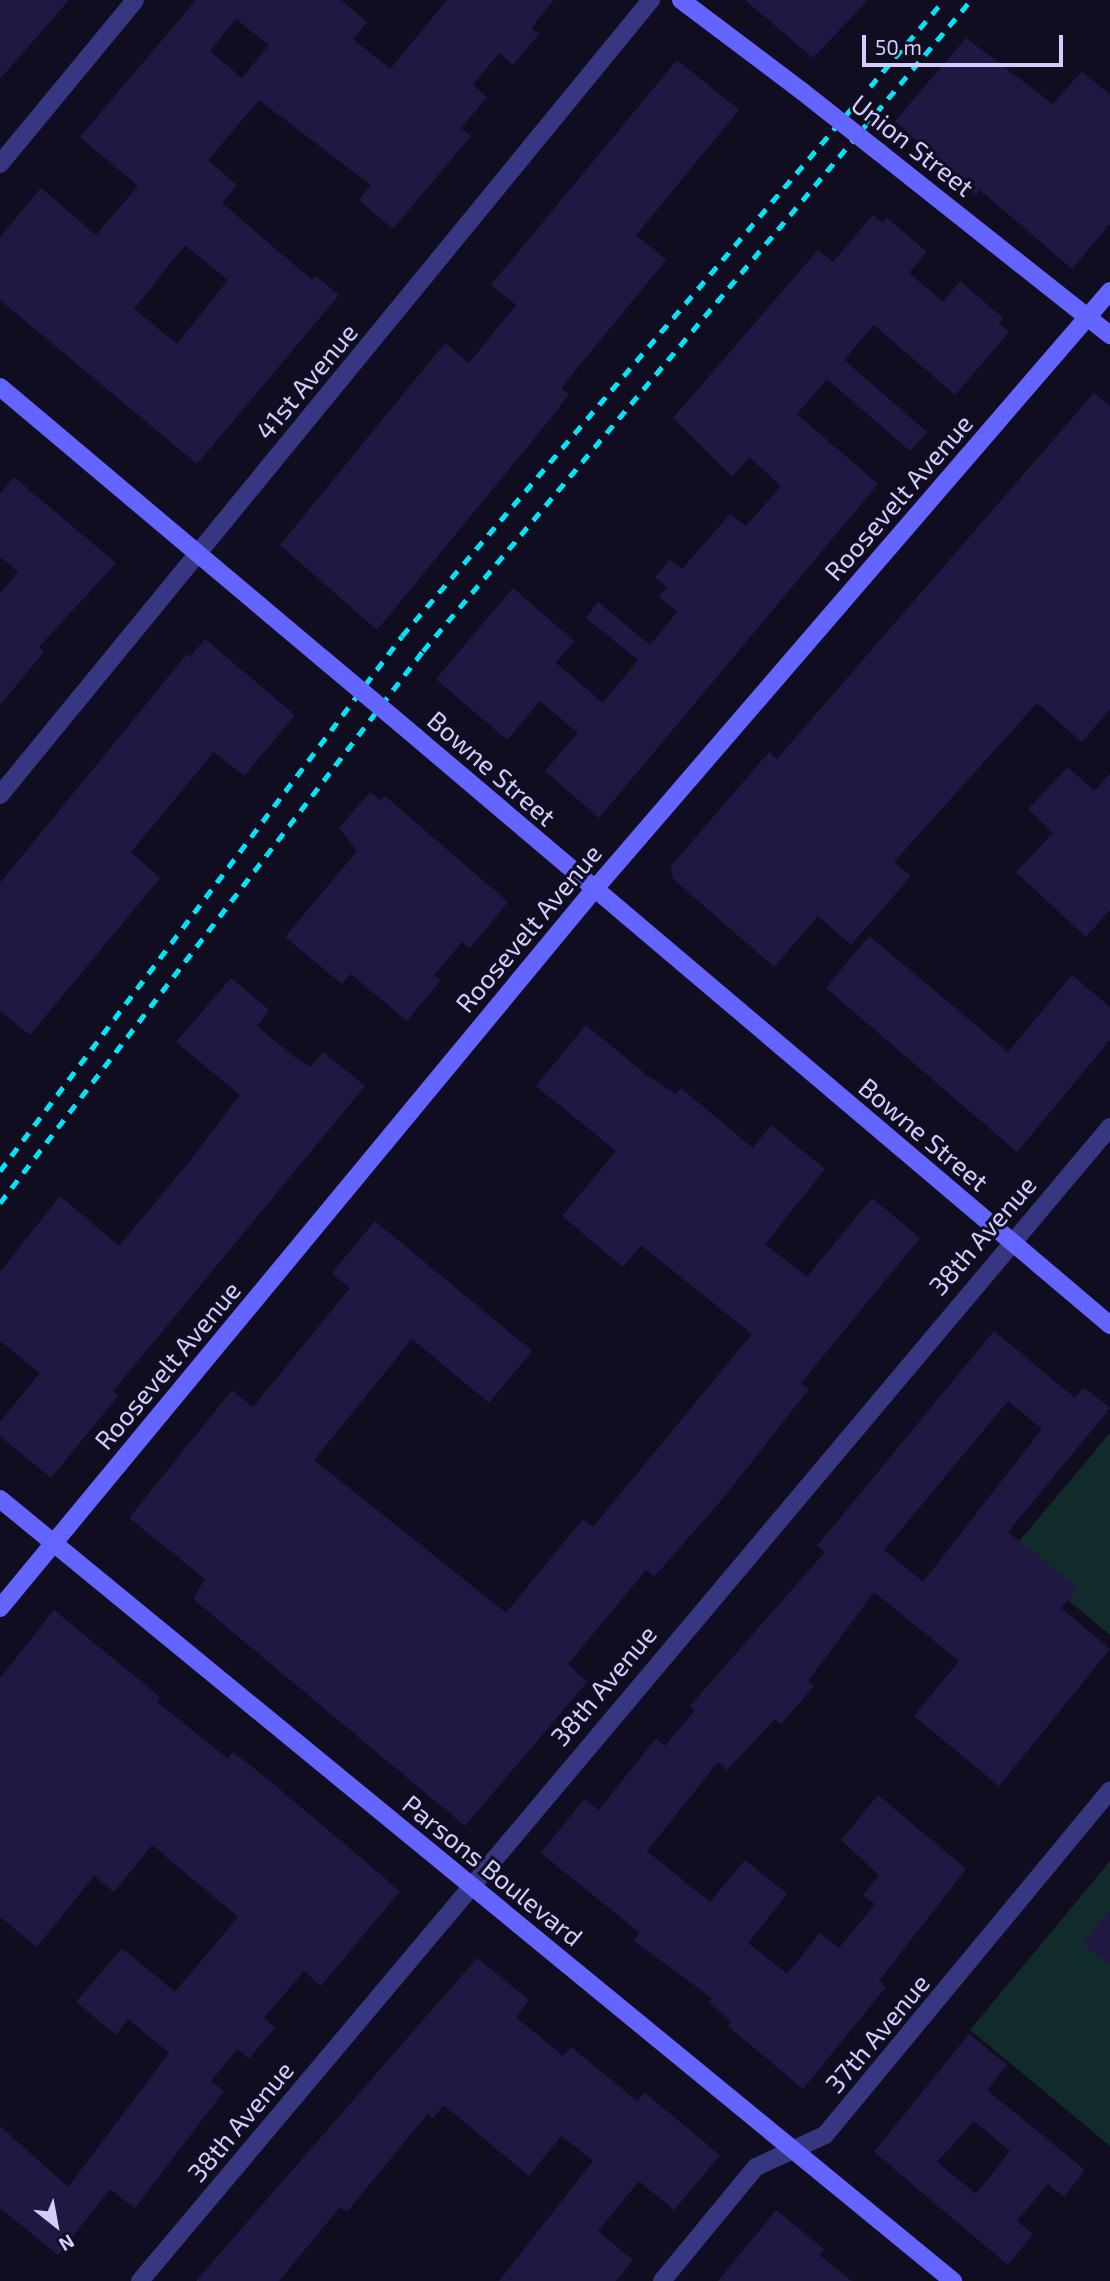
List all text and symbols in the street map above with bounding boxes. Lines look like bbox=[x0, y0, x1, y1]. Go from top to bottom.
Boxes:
scale bar bbox=[865, 21, 1066, 65]
text: 50 m bbox=[875, 34, 922, 59]
street label: Union Street bbox=[846, 88, 980, 202]
street label: 41st Avenue bbox=[248, 316, 364, 446]
street label: Roosevelt Avenue bbox=[817, 407, 979, 587]
street label: Bowne Street bbox=[422, 704, 562, 832]
street label: Roosevelt Avenue bbox=[448, 837, 608, 1019]
street label: Bowne Street bbox=[853, 1071, 995, 1197]
street label: 38th Avenue bbox=[922, 1169, 1042, 1301]
street label: Roosevelt Avenue bbox=[87, 1274, 247, 1456]
street label: 38th Avenue bbox=[543, 1618, 663, 1752]
street label: Parsons Boulevard bbox=[397, 1788, 589, 1952]
street label: 37th Avenue bbox=[818, 1967, 936, 2099]
street label: 38th Avenue bbox=[180, 2054, 300, 2188]
north arrow bbox=[21, 2190, 91, 2260]
text: N bbox=[55, 2230, 79, 2257]

